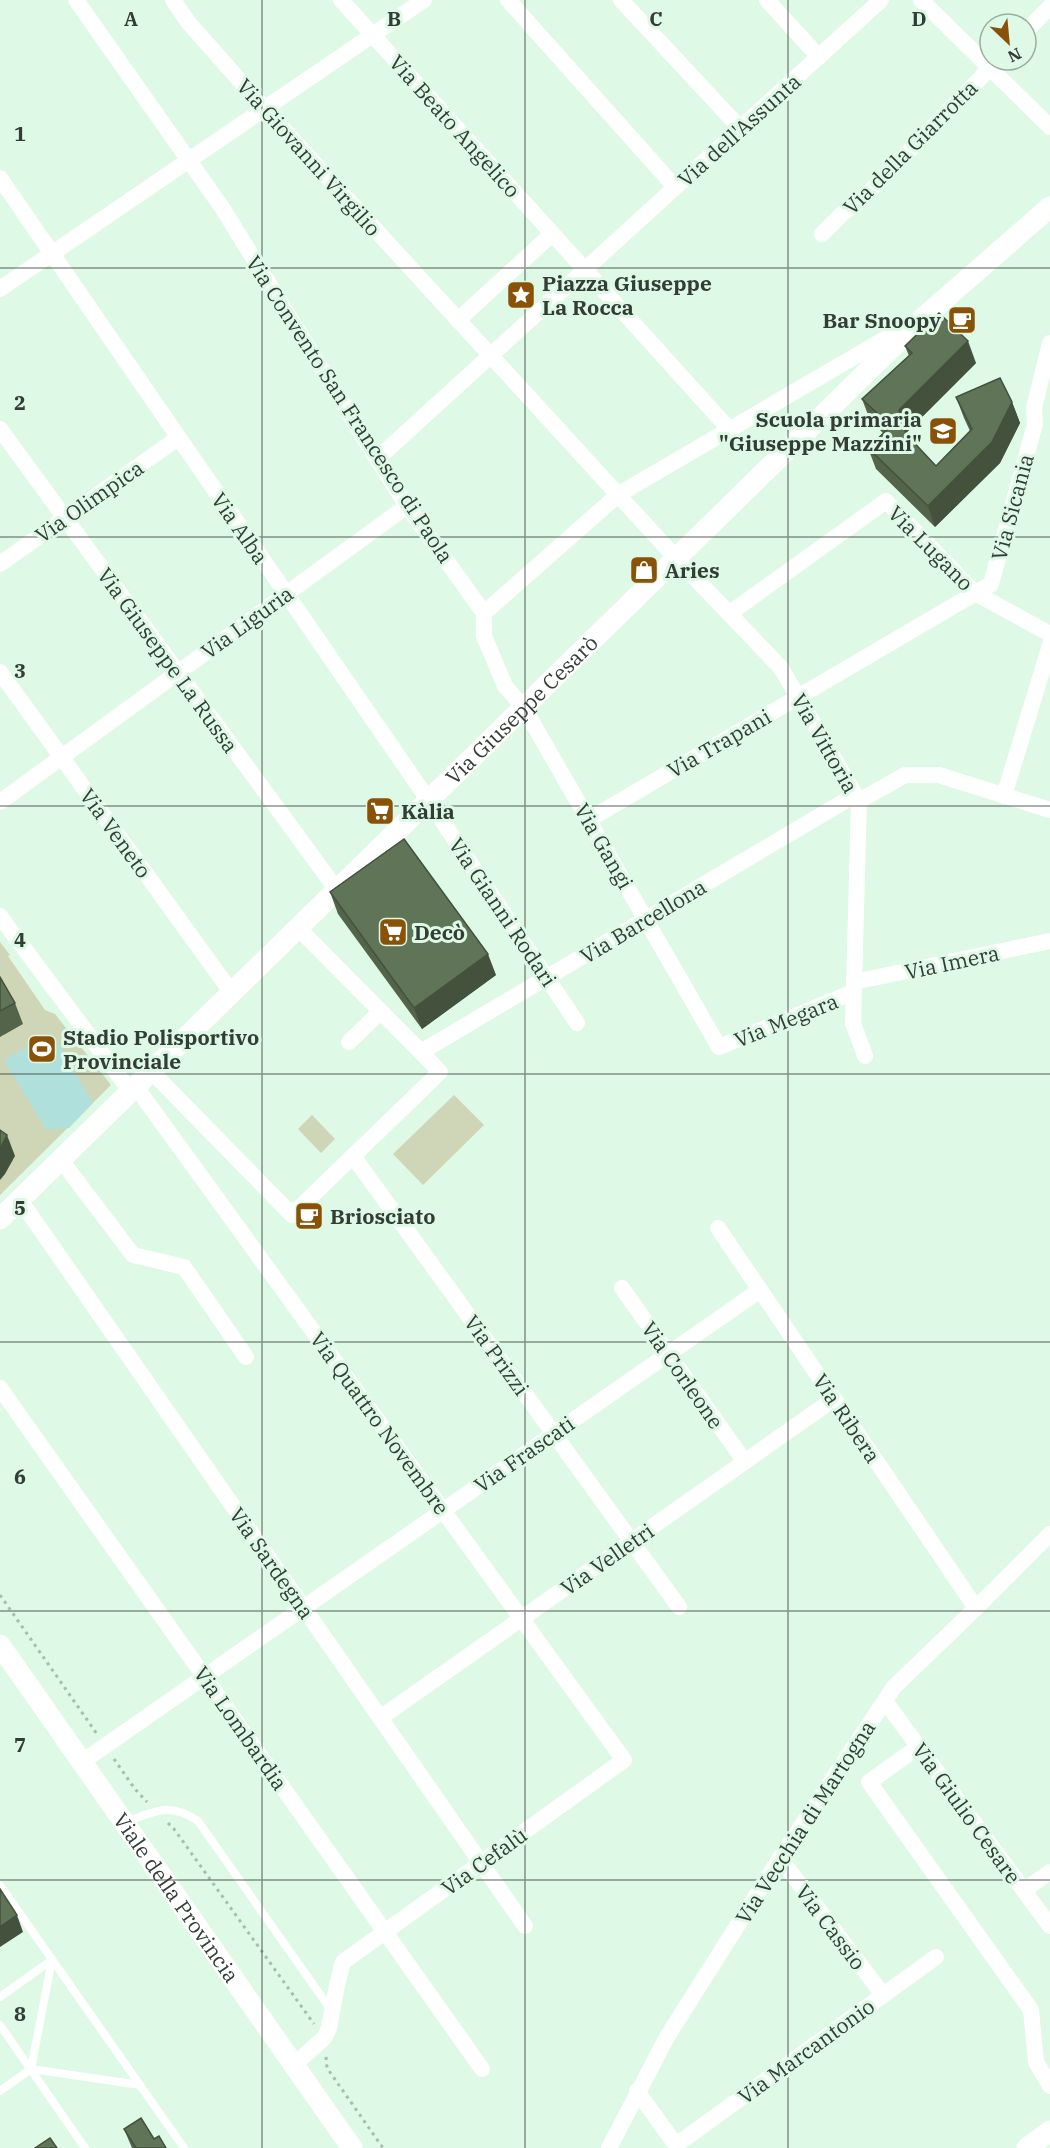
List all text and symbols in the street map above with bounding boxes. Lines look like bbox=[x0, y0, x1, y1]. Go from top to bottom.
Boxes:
text: A bbox=[124, 5, 138, 32]
text: B bbox=[387, 5, 401, 32]
text: C bbox=[649, 5, 663, 32]
text: D bbox=[911, 5, 927, 32]
north arrow bbox=[978, 12, 1038, 72]
text: N bbox=[1005, 44, 1025, 67]
street label: Via Beato Angelico bbox=[383, 49, 527, 203]
street label: Via dell'Assunta bbox=[672, 67, 806, 193]
street label: Via Giovanni Virgilio bbox=[231, 72, 387, 242]
street label: Via della Giarrotta bbox=[837, 74, 983, 220]
text: 1 bbox=[14, 120, 26, 147]
street label: Via Convento San Francesco di Paola bbox=[240, 250, 460, 568]
place label: Piazza Giuseppe La Rocca bbox=[542, 269, 712, 321]
place icon: Piazza Giuseppe La Rocca bbox=[505, 279, 537, 311]
cafe icon: Bar Snoopy bbox=[946, 304, 978, 336]
place label: Bar Snoopy bbox=[822, 306, 941, 334]
text: 2 bbox=[14, 389, 26, 416]
place label: Scuola primaria "Giuseppe Mazzini" bbox=[719, 405, 922, 457]
school or university icon: Scuola primaria "Giuseppe Mazzini" bbox=[927, 415, 959, 447]
street label: Via Sicania bbox=[984, 451, 1040, 563]
street label: Via Olimpica bbox=[29, 453, 149, 549]
street label: Via Alba bbox=[205, 487, 275, 569]
street label: Via Lugano bbox=[882, 499, 980, 597]
shop icon: Aries bbox=[628, 554, 660, 586]
place label: Aries bbox=[665, 556, 720, 584]
street label: Via Giuseppe La Russa bbox=[91, 562, 245, 758]
street label: Via Liguria bbox=[195, 579, 299, 665]
street label: Via Giuseppe Cesarò bbox=[439, 629, 604, 790]
text: 3 bbox=[14, 657, 26, 684]
street label: Via Vittoria bbox=[785, 688, 865, 798]
street label: Via Trapani bbox=[662, 702, 776, 784]
street label: Via Veneto bbox=[74, 783, 158, 883]
supermarket icon: Kàlia bbox=[364, 795, 396, 827]
place label: Kàlia bbox=[401, 797, 455, 825]
street label: Via Gangi bbox=[568, 798, 640, 894]
street label: Via Gianni Rodari bbox=[443, 832, 563, 992]
street label: Via Barcellona bbox=[575, 872, 711, 970]
supermarket icon: Decò bbox=[377, 916, 409, 948]
place label: Decò bbox=[414, 918, 465, 946]
text: 4 bbox=[14, 926, 26, 953]
street label: Via Imera bbox=[902, 938, 1002, 986]
street label: Via Megara bbox=[730, 986, 842, 1054]
place label: Stadio Polisportivo Provinciale bbox=[63, 1023, 259, 1075]
sports icon: Stadio Polisportivo Provinciale bbox=[26, 1033, 58, 1065]
text: 5 bbox=[14, 1194, 26, 1221]
cafe icon: Briosciato bbox=[293, 1200, 325, 1232]
place label: Briosciato bbox=[330, 1202, 435, 1230]
street label: Via Prizzi bbox=[458, 1309, 536, 1401]
street label: Via Corleone bbox=[636, 1316, 730, 1434]
street label: Via Quattro Novembre bbox=[304, 1326, 456, 1520]
street label: Via Ribera bbox=[807, 1368, 887, 1468]
street label: Via Frascati bbox=[468, 1409, 580, 1499]
text: 6 bbox=[14, 1463, 26, 1490]
street label: Via Sardegna bbox=[223, 1502, 321, 1624]
street label: Via Velletri bbox=[555, 1517, 659, 1601]
street label: Via Lombardia bbox=[188, 1660, 294, 1796]
street label: Via Vecchia di Martogna bbox=[729, 1715, 881, 1929]
text: 7 bbox=[14, 1731, 26, 1758]
street label: Via Giulio Cesare bbox=[906, 1737, 1028, 1889]
street label: Viale della Provincia bbox=[107, 1807, 246, 1988]
street label: Via Cefalù bbox=[436, 1821, 532, 1901]
street label: Via Cassio bbox=[790, 1879, 872, 1975]
street label: Via Marcantonio bbox=[732, 1992, 880, 2110]
text: 8 bbox=[14, 2000, 26, 2027]

